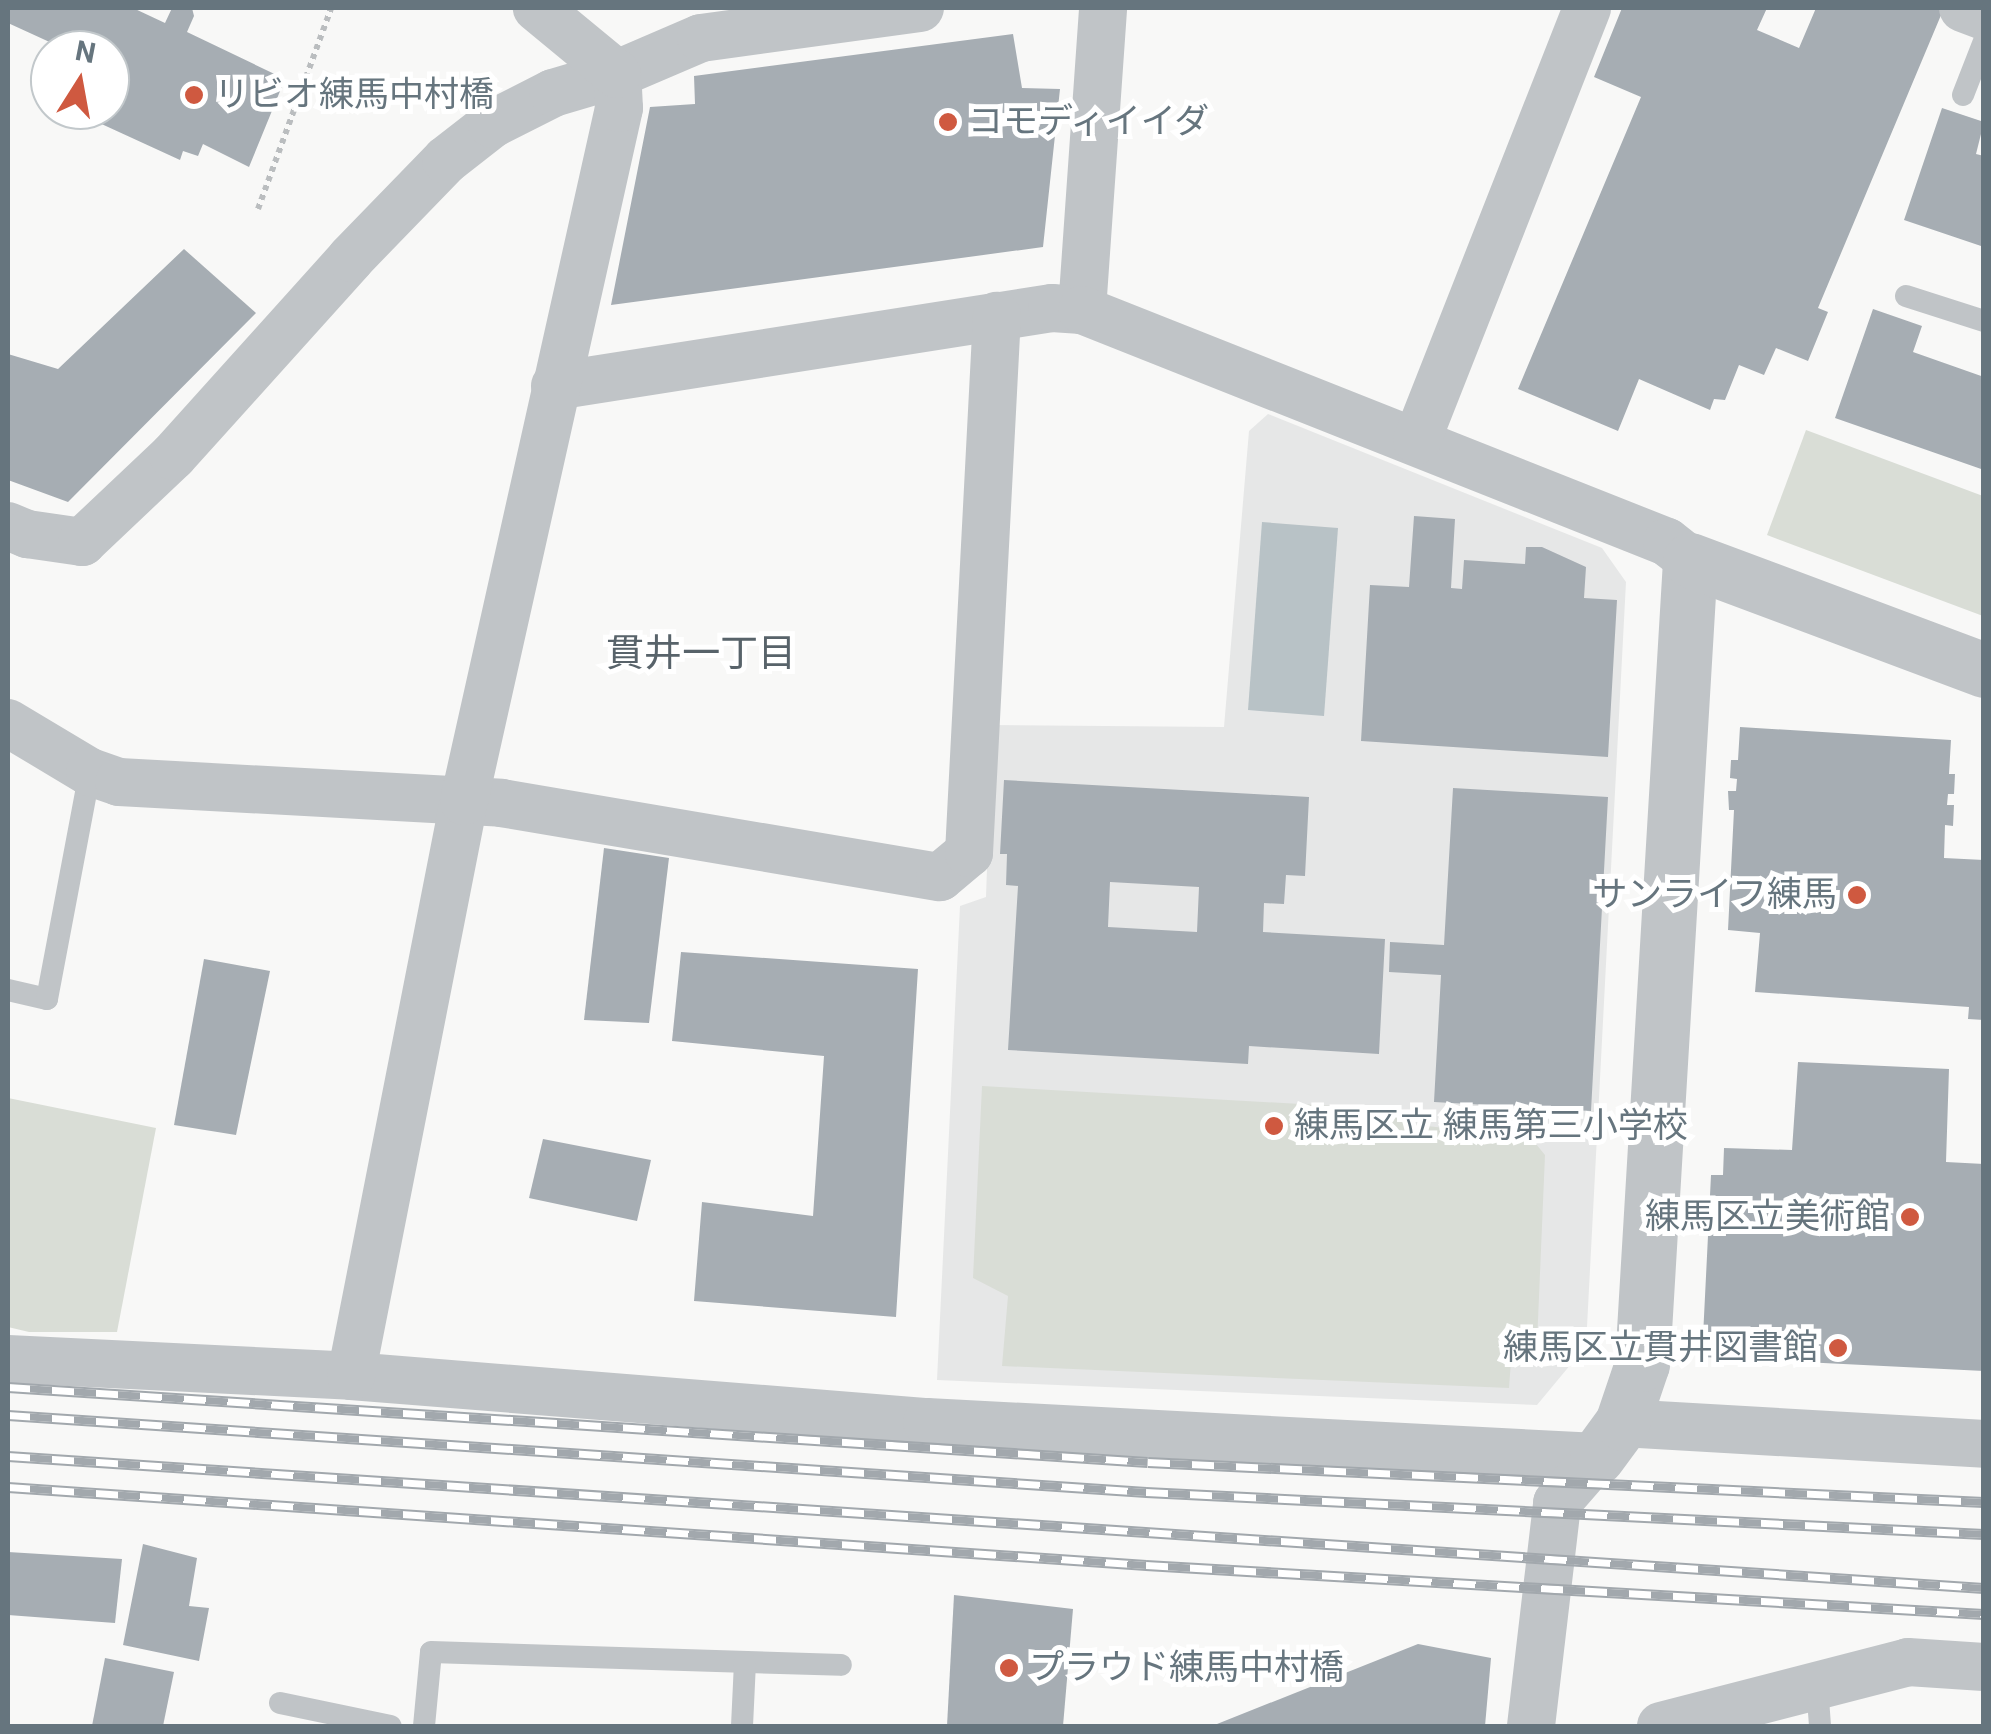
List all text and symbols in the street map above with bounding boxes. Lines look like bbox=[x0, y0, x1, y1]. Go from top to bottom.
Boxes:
north arrow bbox=[30, 30, 130, 130]
text: N bbox=[73, 34, 98, 70]
place label: リビオ練馬中村橋 bbox=[214, 74, 494, 116]
marker: リビオ練馬中村橋 bbox=[183, 84, 205, 106]
place label: コモディイイダ bbox=[968, 101, 1213, 143]
marker: コモディイイダ bbox=[937, 111, 959, 133]
district label: 貫井一丁目 bbox=[606, 631, 796, 677]
place label: サンライフ練馬 bbox=[1592, 874, 1837, 916]
marker: サンライフ練馬 bbox=[1846, 884, 1868, 906]
place label: 練馬区立 練馬第三小学校 bbox=[1294, 1105, 1688, 1147]
marker: 練馬区立 練馬第三小学校 bbox=[1263, 1115, 1285, 1137]
place label: 練馬区立美術館 bbox=[1645, 1196, 1890, 1238]
marker: 練馬区立美術館 bbox=[1899, 1206, 1921, 1228]
place label: 練馬区立貫井図書館 bbox=[1503, 1327, 1818, 1369]
marker: 練馬区立貫井図書館 bbox=[1827, 1337, 1849, 1359]
place label: プラウド練馬中村橋 bbox=[1029, 1647, 1344, 1689]
marker: プラウド練馬中村橋 bbox=[998, 1657, 1020, 1679]

